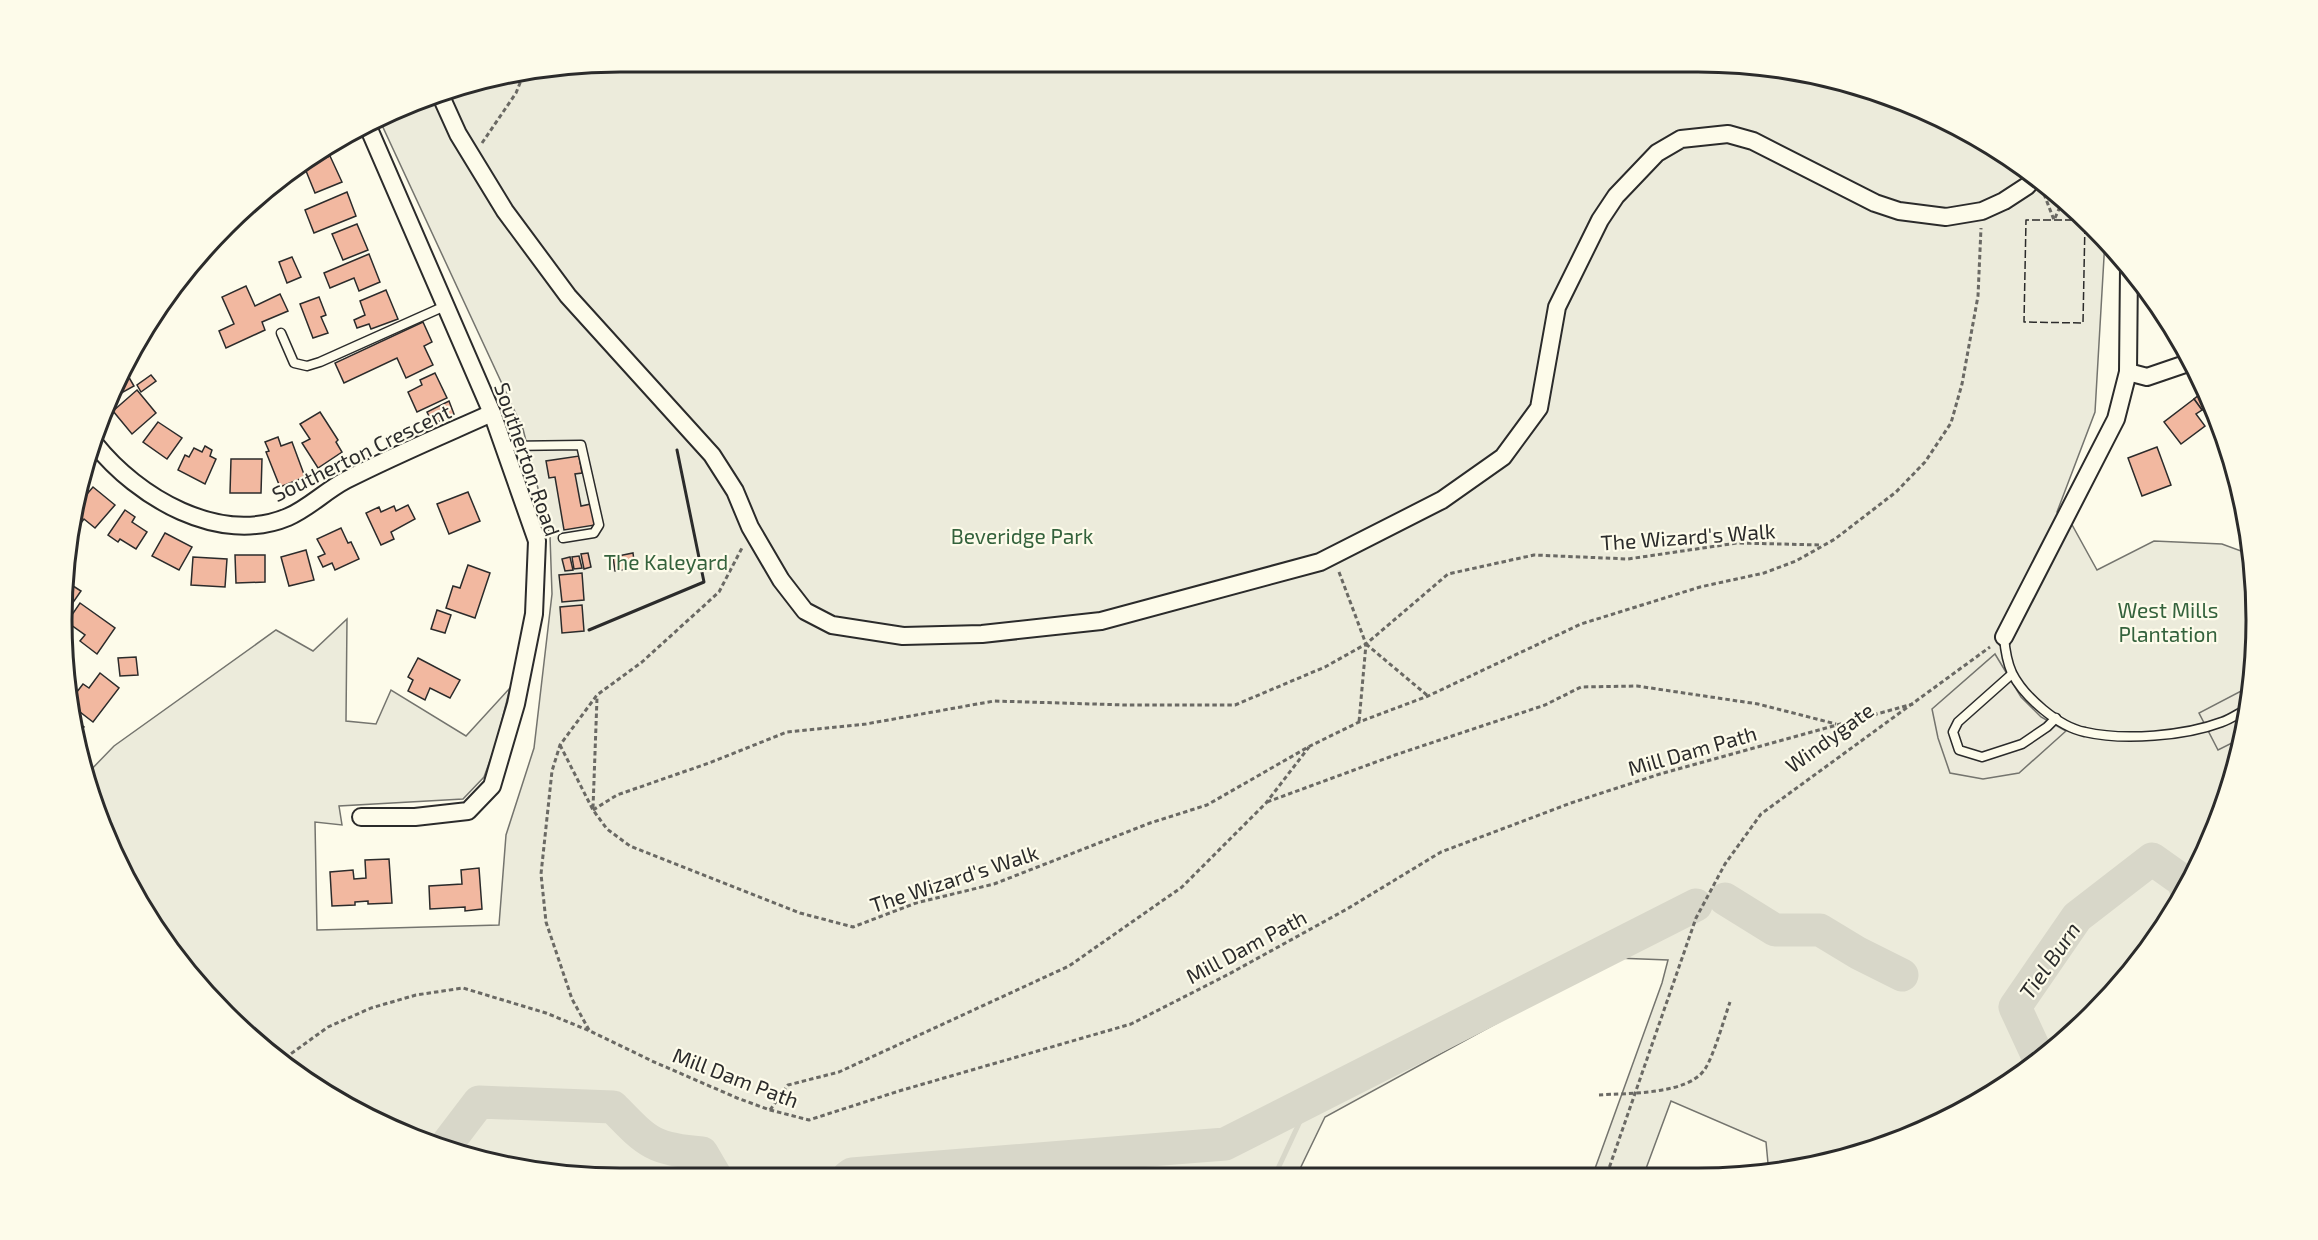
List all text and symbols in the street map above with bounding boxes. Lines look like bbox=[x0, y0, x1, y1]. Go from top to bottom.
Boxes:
street label: Southerton Road bbox=[490, 379, 566, 539]
street label: Southerton Crescent bbox=[267, 398, 455, 506]
street label: The Wizard's Walk bbox=[1600, 517, 1777, 555]
park label: Beveridge Park bbox=[951, 523, 1094, 548]
park label: The Kaleyard bbox=[604, 549, 728, 574]
park label: West Mills Plantation bbox=[2118, 597, 2218, 646]
street label: Windygate bbox=[1780, 697, 1878, 777]
street label: Mill Dam Path bbox=[1625, 720, 1759, 780]
street label: The Wizard's Walk bbox=[867, 839, 1042, 917]
street label: Mill Dam Path bbox=[1181, 904, 1311, 988]
water label: Tiel Burn bbox=[2013, 916, 2085, 1004]
street label: Mill Dam Path bbox=[670, 1042, 802, 1112]

